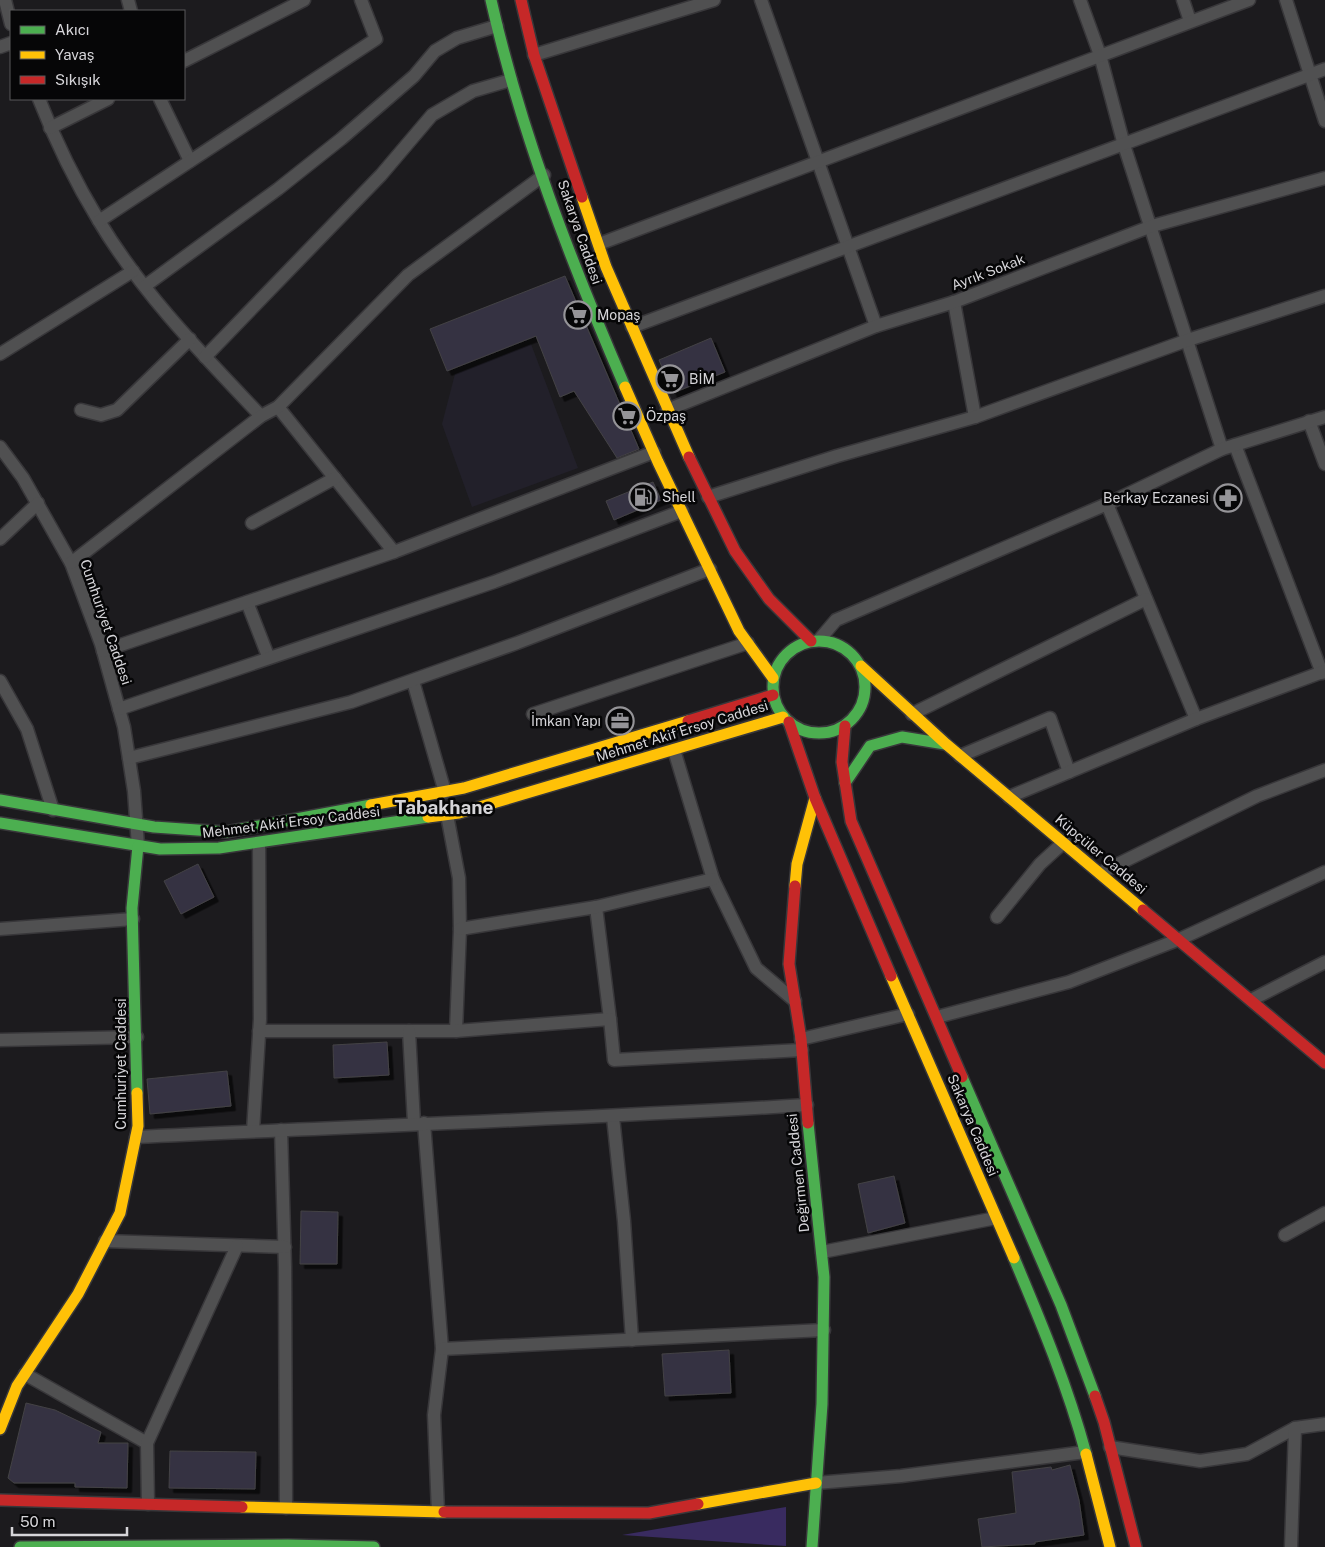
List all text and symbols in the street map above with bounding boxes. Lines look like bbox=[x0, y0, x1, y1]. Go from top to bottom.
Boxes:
legend bbox=[10, 10, 185, 100]
text: Akıcı bbox=[55, 21, 89, 38]
text: Yavaş bbox=[55, 46, 94, 63]
text: Sıkışık bbox=[55, 71, 101, 88]
street label: Sakarya Caddesi bbox=[555, 178, 605, 286]
street label: Ayrık Sokak bbox=[949, 251, 1027, 293]
supermarket icon: Mopaş bbox=[563, 300, 593, 330]
place label: Mopaş bbox=[597, 307, 640, 323]
supermarket icon: BİM bbox=[655, 364, 685, 394]
place label: BİM bbox=[689, 369, 715, 387]
supermarket icon: Özpaş bbox=[612, 401, 642, 431]
place label: Özpaş bbox=[646, 406, 686, 424]
fuel station icon: Shell bbox=[628, 482, 658, 512]
pharmacy icon: Berkay Eczanesi bbox=[1213, 483, 1243, 513]
place label: Shell bbox=[662, 489, 696, 505]
place label: Berkay Eczanesi bbox=[1103, 490, 1209, 506]
street label: Cumhuriyet Caddesi bbox=[77, 557, 135, 687]
street label: Mehmet Akif Ersoy Caddesi bbox=[594, 697, 770, 765]
office icon: İmkan Yapı bbox=[605, 706, 635, 736]
place label: İmkan Yapı bbox=[531, 711, 601, 729]
district label: Tabakhane bbox=[395, 796, 493, 818]
street label: Mehmet Akif Ersoy Caddesi bbox=[201, 803, 381, 841]
street label: Küpçüler Caddesi bbox=[1052, 811, 1150, 897]
street label: Cumhuriyet Caddesi bbox=[113, 998, 129, 1130]
street label: Sakarya Caddesi bbox=[944, 1072, 1002, 1178]
street label: Değirmen Caddesi bbox=[784, 1113, 812, 1233]
scale bar bbox=[12, 1504, 128, 1536]
text: 50 m bbox=[20, 1513, 55, 1530]

